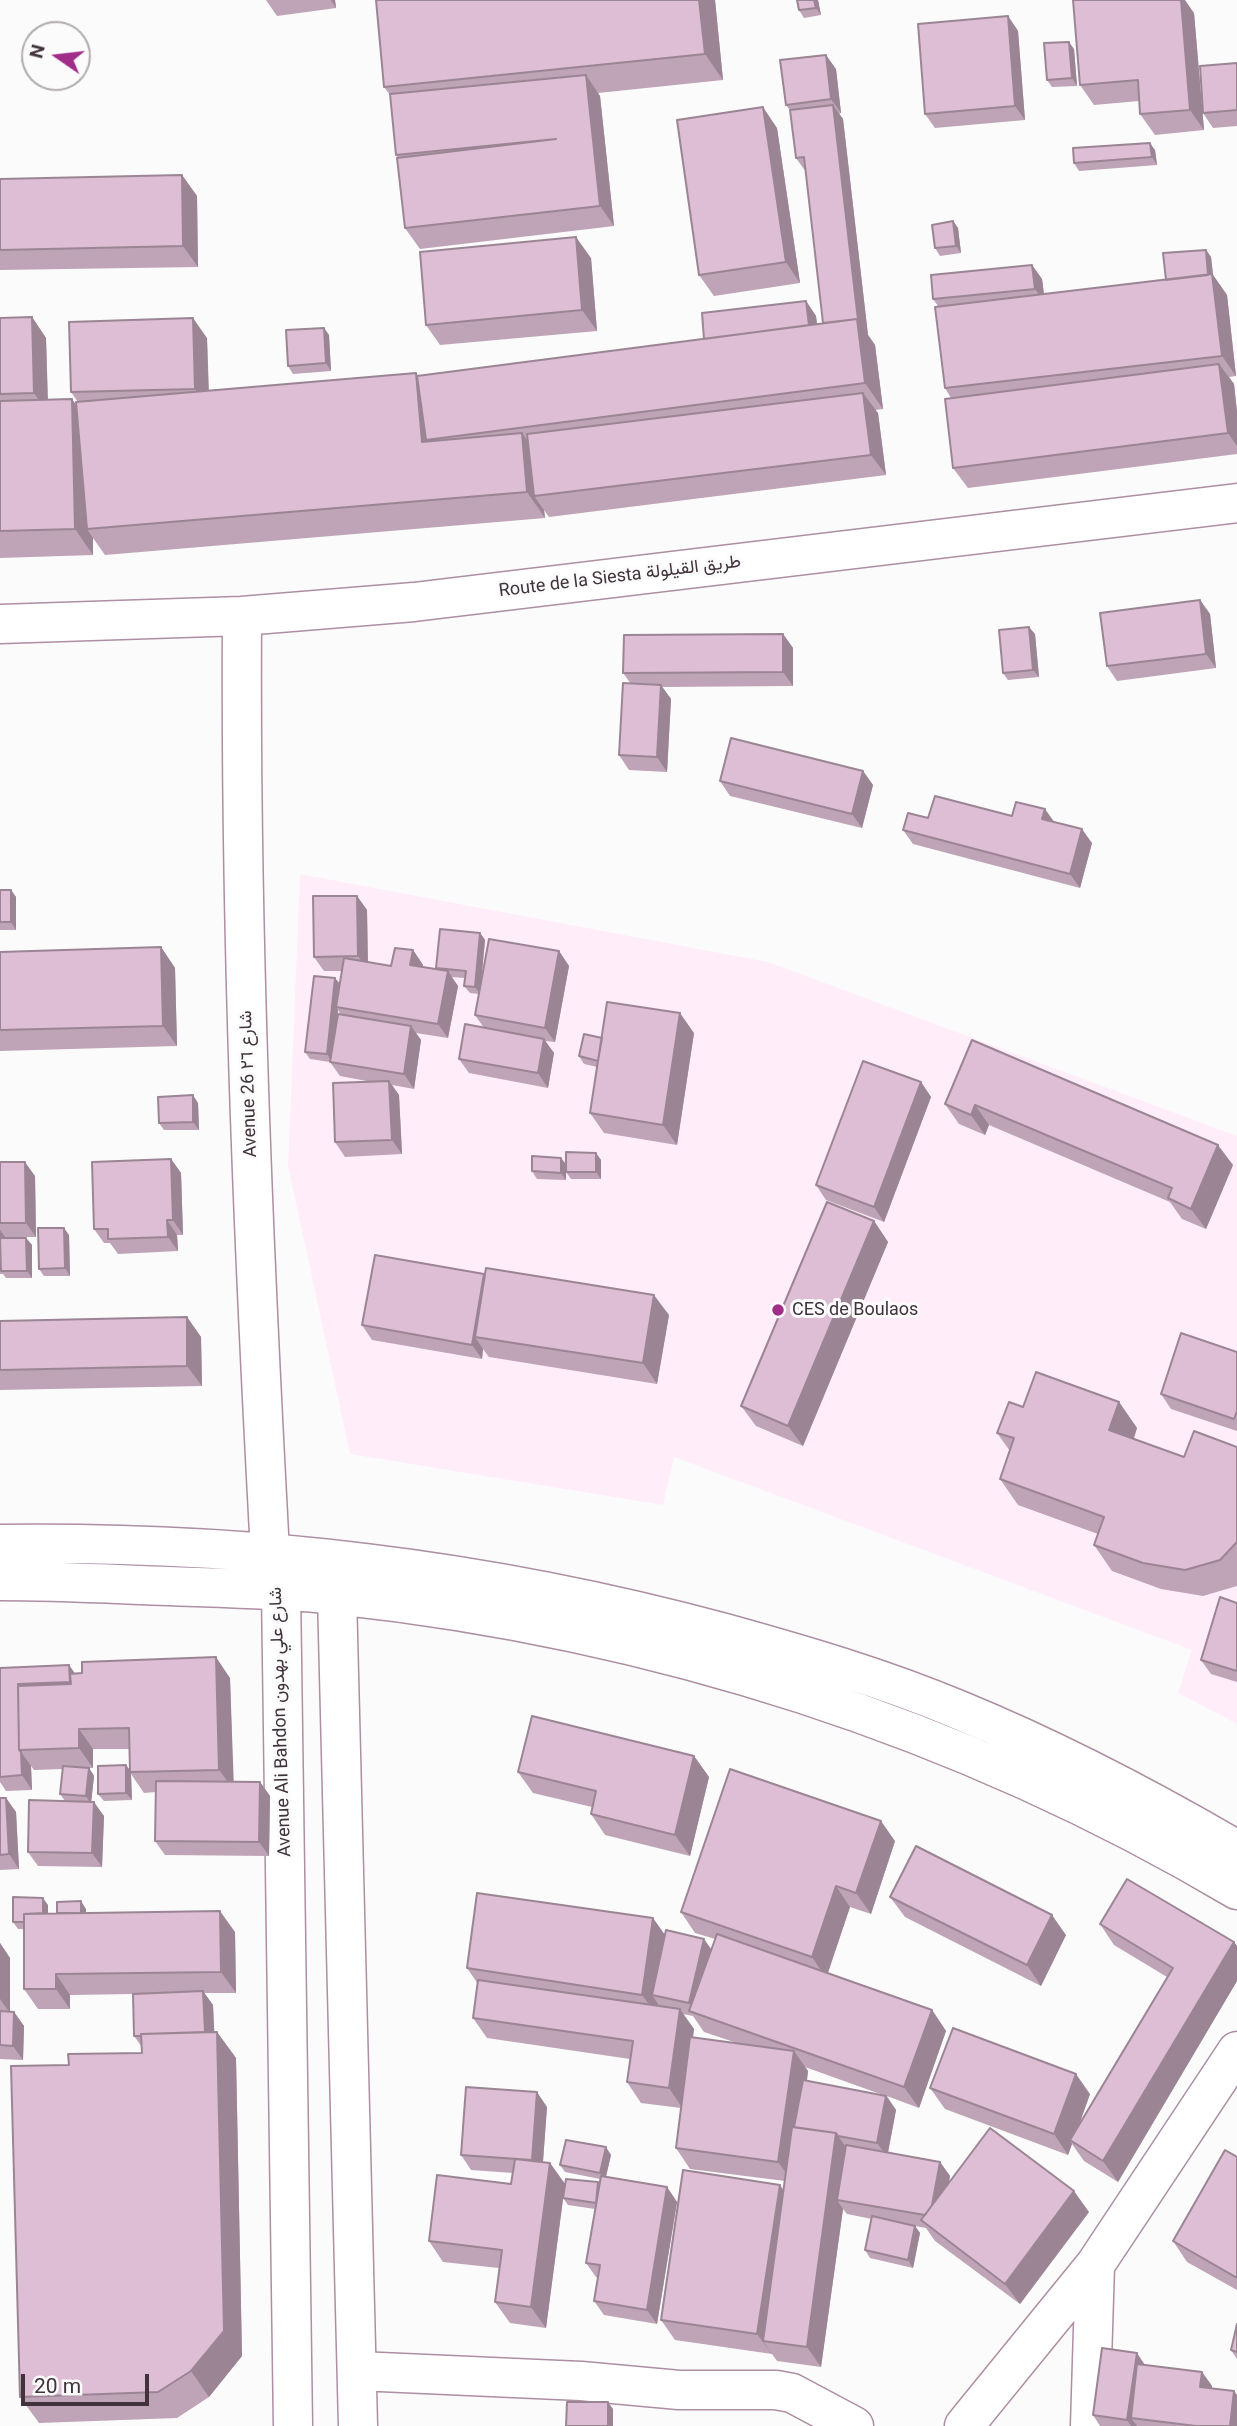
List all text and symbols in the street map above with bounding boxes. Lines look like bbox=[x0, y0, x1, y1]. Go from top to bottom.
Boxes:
north arrow bbox=[21, 21, 91, 91]
text: N bbox=[24, 42, 50, 61]
street label: Route de la Siesta طريق القيلولة bbox=[498, 551, 742, 603]
street label: Avenue 26 شارع ٢٦ bbox=[236, 1010, 262, 1158]
place label: CES de Boulaos bbox=[792, 1299, 918, 1321]
marker: CES de Boulaos bbox=[770, 1302, 786, 1318]
street label: Avenue Ali Bahdon شارع علي بهدون bbox=[265, 1587, 297, 1857]
scale bar bbox=[24, 2360, 152, 2404]
text: 20 m bbox=[34, 2374, 81, 2398]

